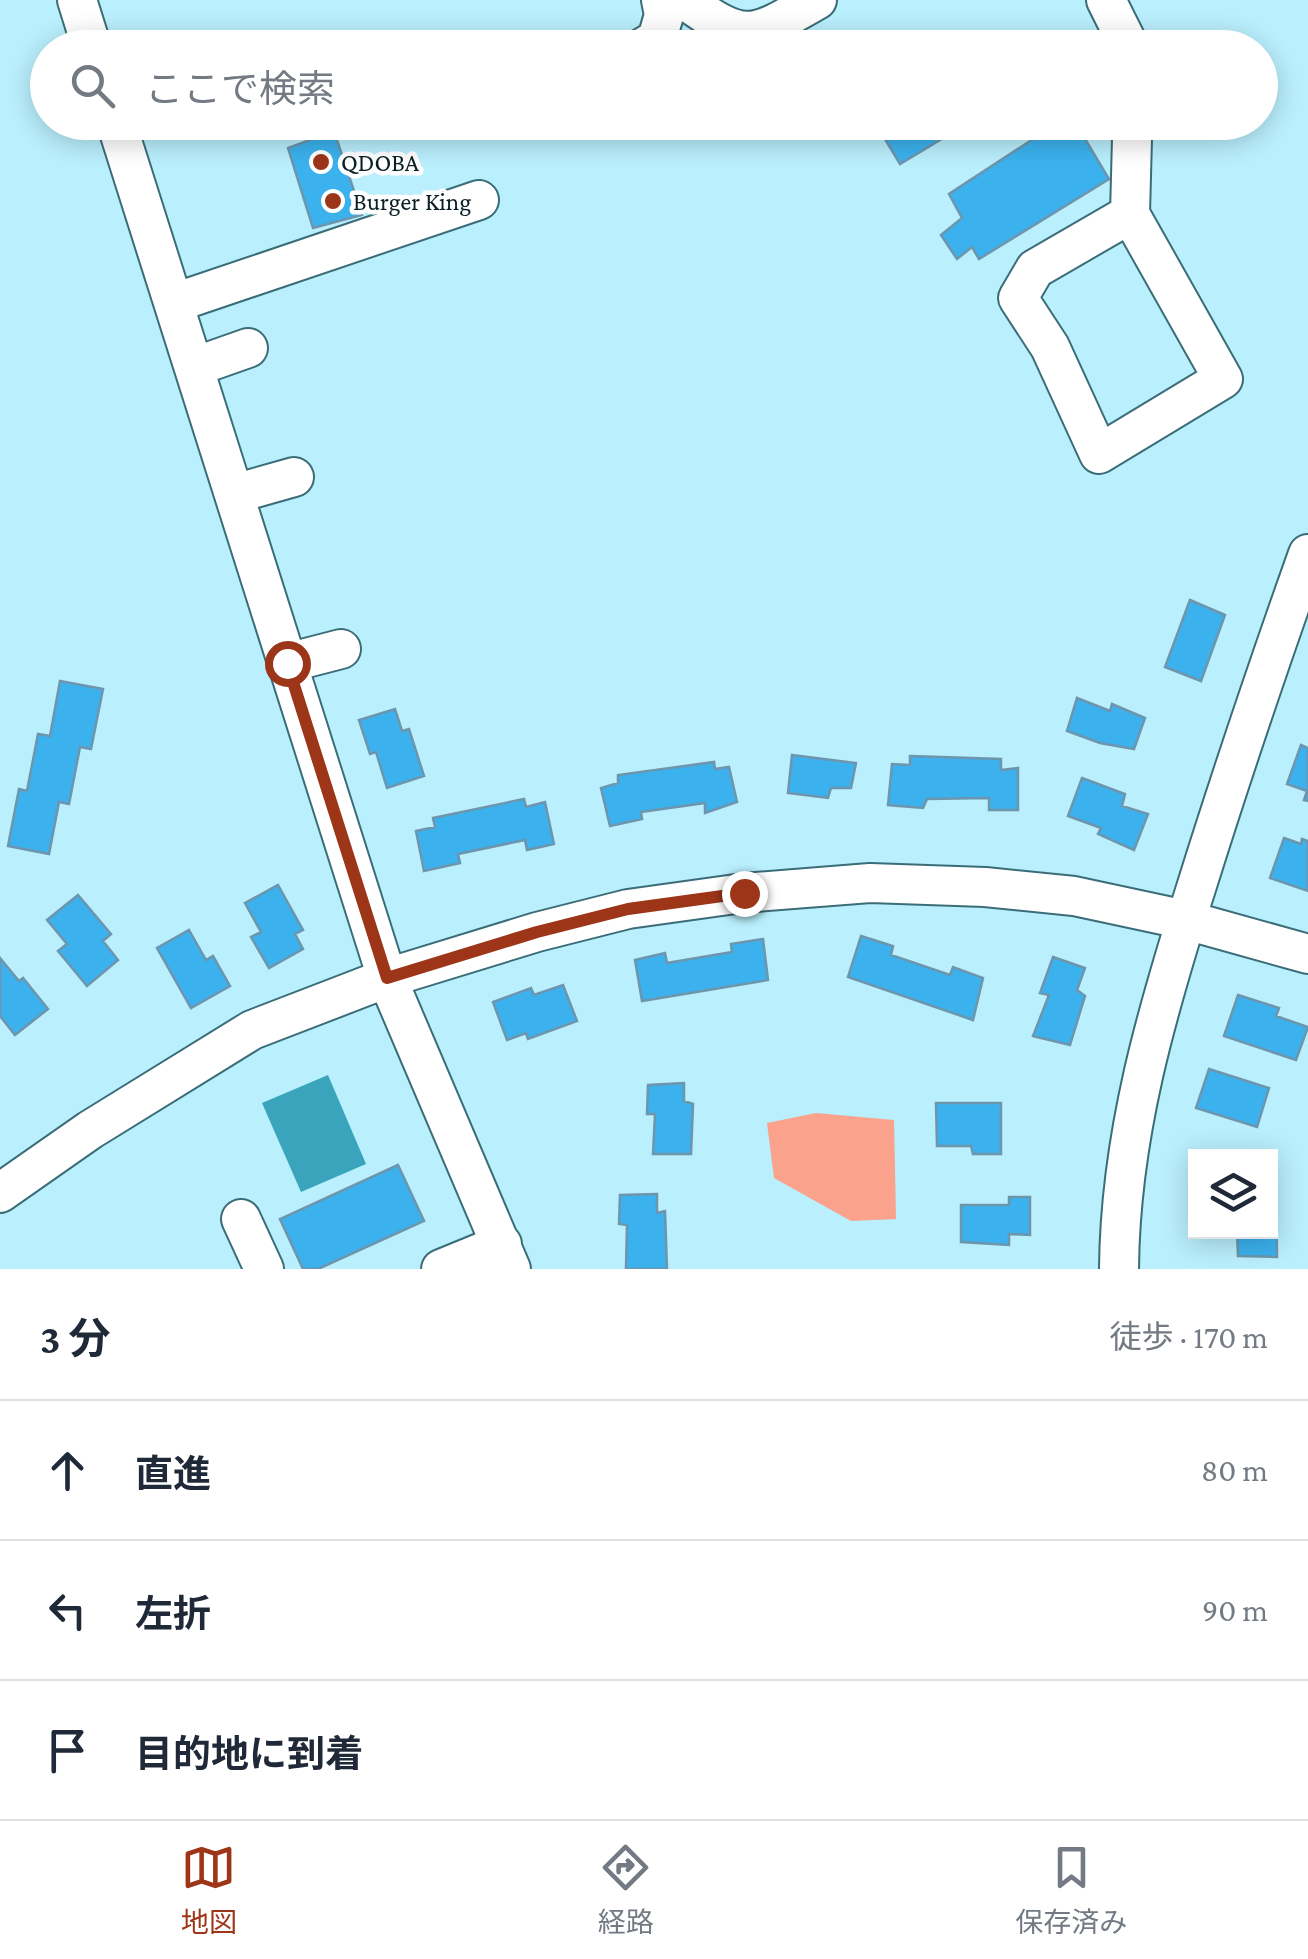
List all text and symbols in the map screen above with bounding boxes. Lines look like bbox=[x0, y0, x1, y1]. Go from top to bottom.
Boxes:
search box bbox=[30, 30, 1278, 140]
icon: search bbox=[65, 58, 120, 113]
text: ここで検索 bbox=[145, 68, 335, 110]
place label: QDOBA bbox=[341, 149, 420, 176]
marker: QDOBA bbox=[310, 151, 332, 173]
place label: Burger King bbox=[353, 188, 471, 216]
marker: Burger King bbox=[322, 190, 344, 212]
route start bbox=[265, 641, 311, 687]
route end bbox=[722, 871, 768, 917]
map controls bbox=[1188, 1149, 1278, 1239]
button: layers bbox=[1188, 1149, 1278, 1239]
text: 3 分 bbox=[40, 1315, 111, 1362]
text: 徒歩 · 170 m bbox=[1110, 1319, 1268, 1355]
icon: ahead bbox=[40, 1443, 95, 1498]
text: 80 m bbox=[1201, 1452, 1268, 1488]
text: 直進 bbox=[135, 1453, 211, 1495]
icon: left bbox=[40, 1583, 95, 1638]
text: 90 m bbox=[1202, 1592, 1268, 1628]
text: 左折 bbox=[135, 1593, 211, 1635]
icon: arrive bbox=[40, 1723, 95, 1778]
text: 目的地に到着 bbox=[135, 1733, 363, 1775]
tab: 地図 bbox=[181, 1840, 237, 1940]
tab: 経路 bbox=[598, 1840, 654, 1940]
tab: 保存済み bbox=[1015, 1840, 1127, 1940]

